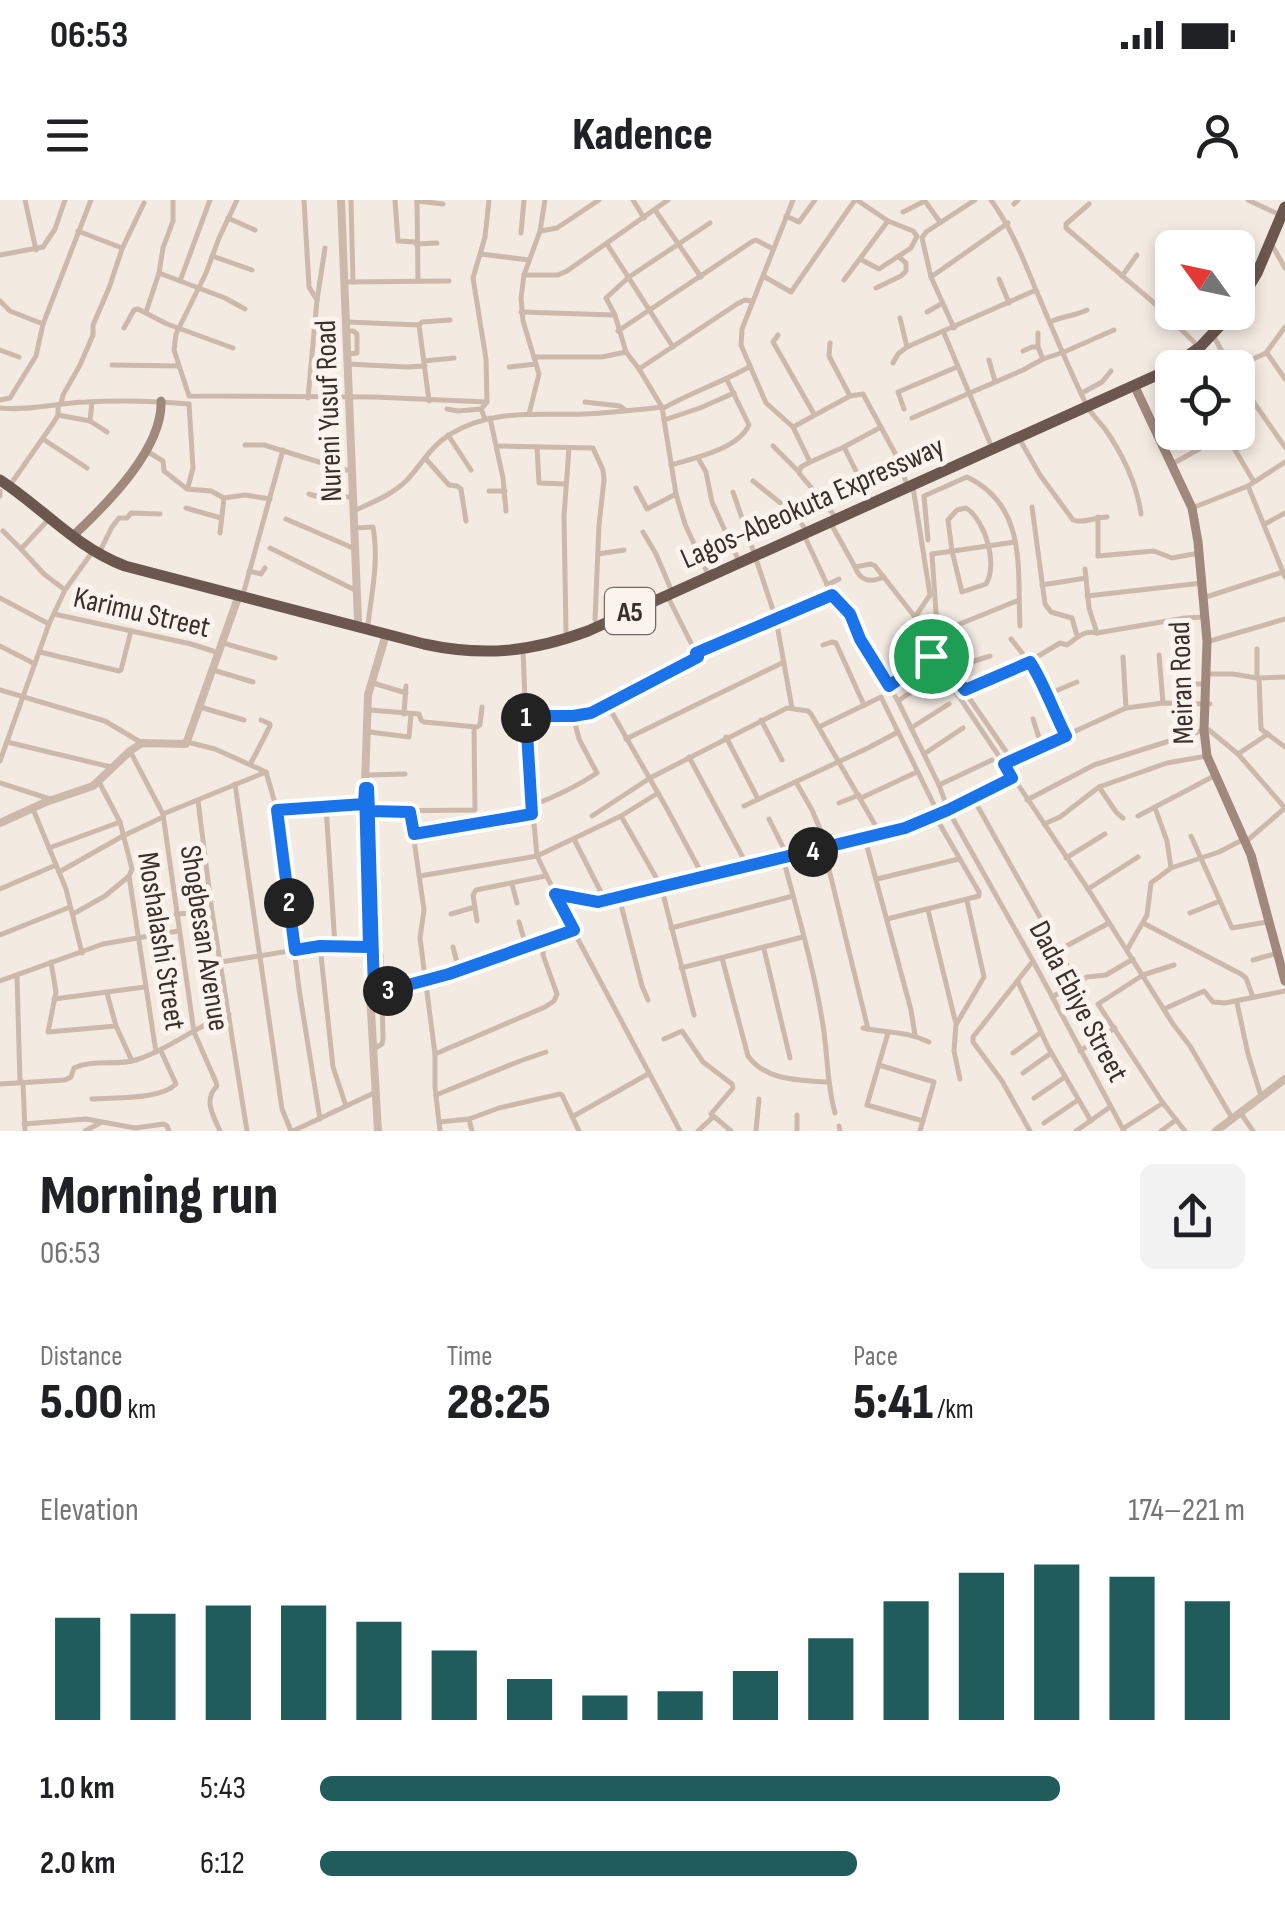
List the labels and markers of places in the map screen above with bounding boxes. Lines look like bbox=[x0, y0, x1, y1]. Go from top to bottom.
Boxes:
pin bbox=[889, 614, 974, 699]
pin: 1 bbox=[501, 693, 551, 743]
pin: 4 bbox=[788, 827, 838, 877]
pin: 2 bbox=[264, 878, 314, 928]
pin: 3 bbox=[363, 966, 413, 1016]

